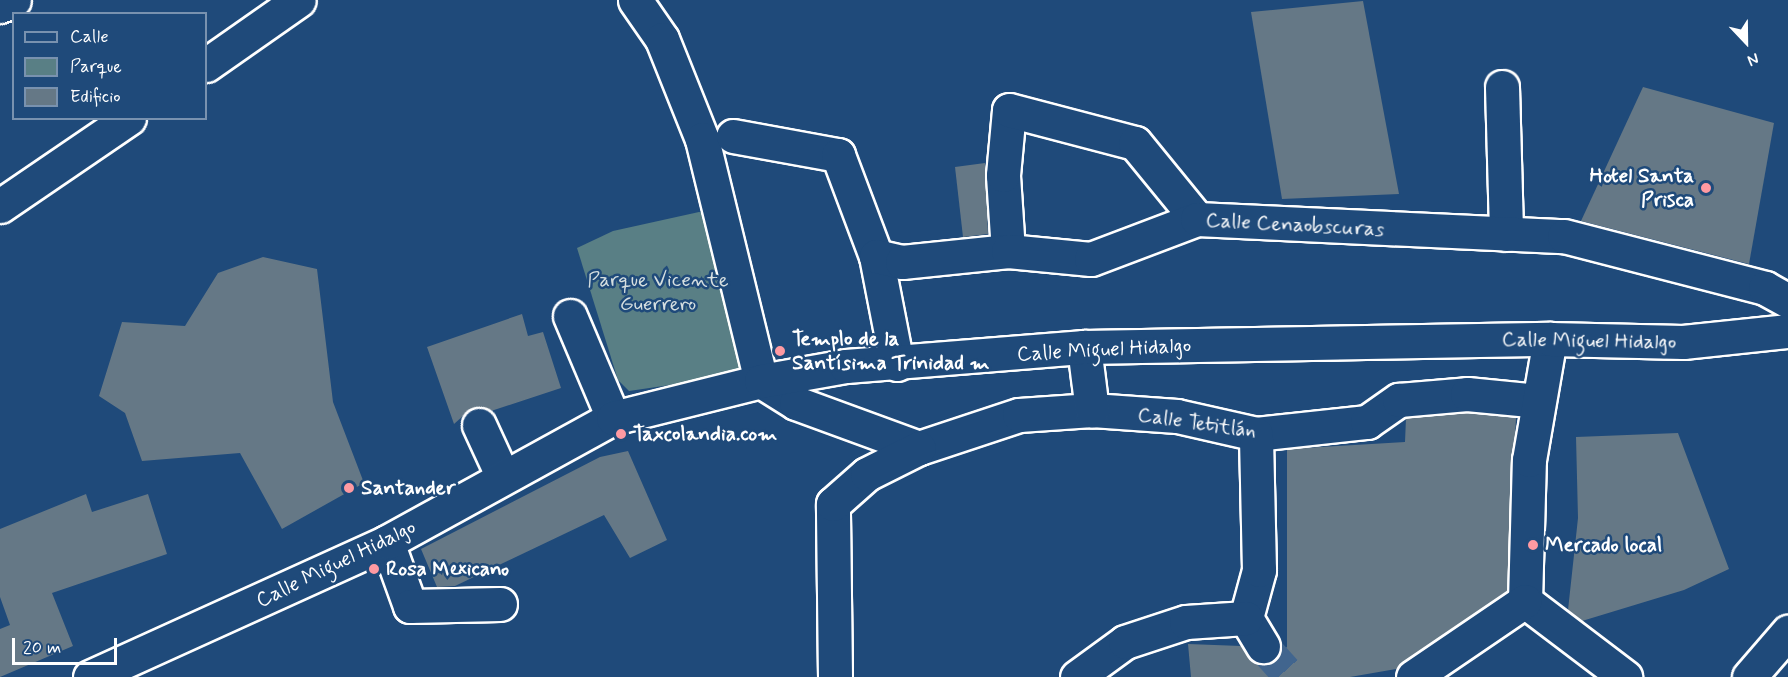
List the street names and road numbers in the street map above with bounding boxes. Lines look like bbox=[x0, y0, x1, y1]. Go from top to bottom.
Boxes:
street label: Calle Cenaobscuras bbox=[1207, 208, 1383, 242]
street label: Calle Miguel Hidalgo bbox=[1503, 327, 1675, 355]
street label: Calle Miguel Hidalgo bbox=[1018, 333, 1190, 367]
street label: Calle Tetitlán bbox=[1136, 402, 1258, 444]
street label: Calle Miguel Hidalgo bbox=[253, 515, 419, 613]

